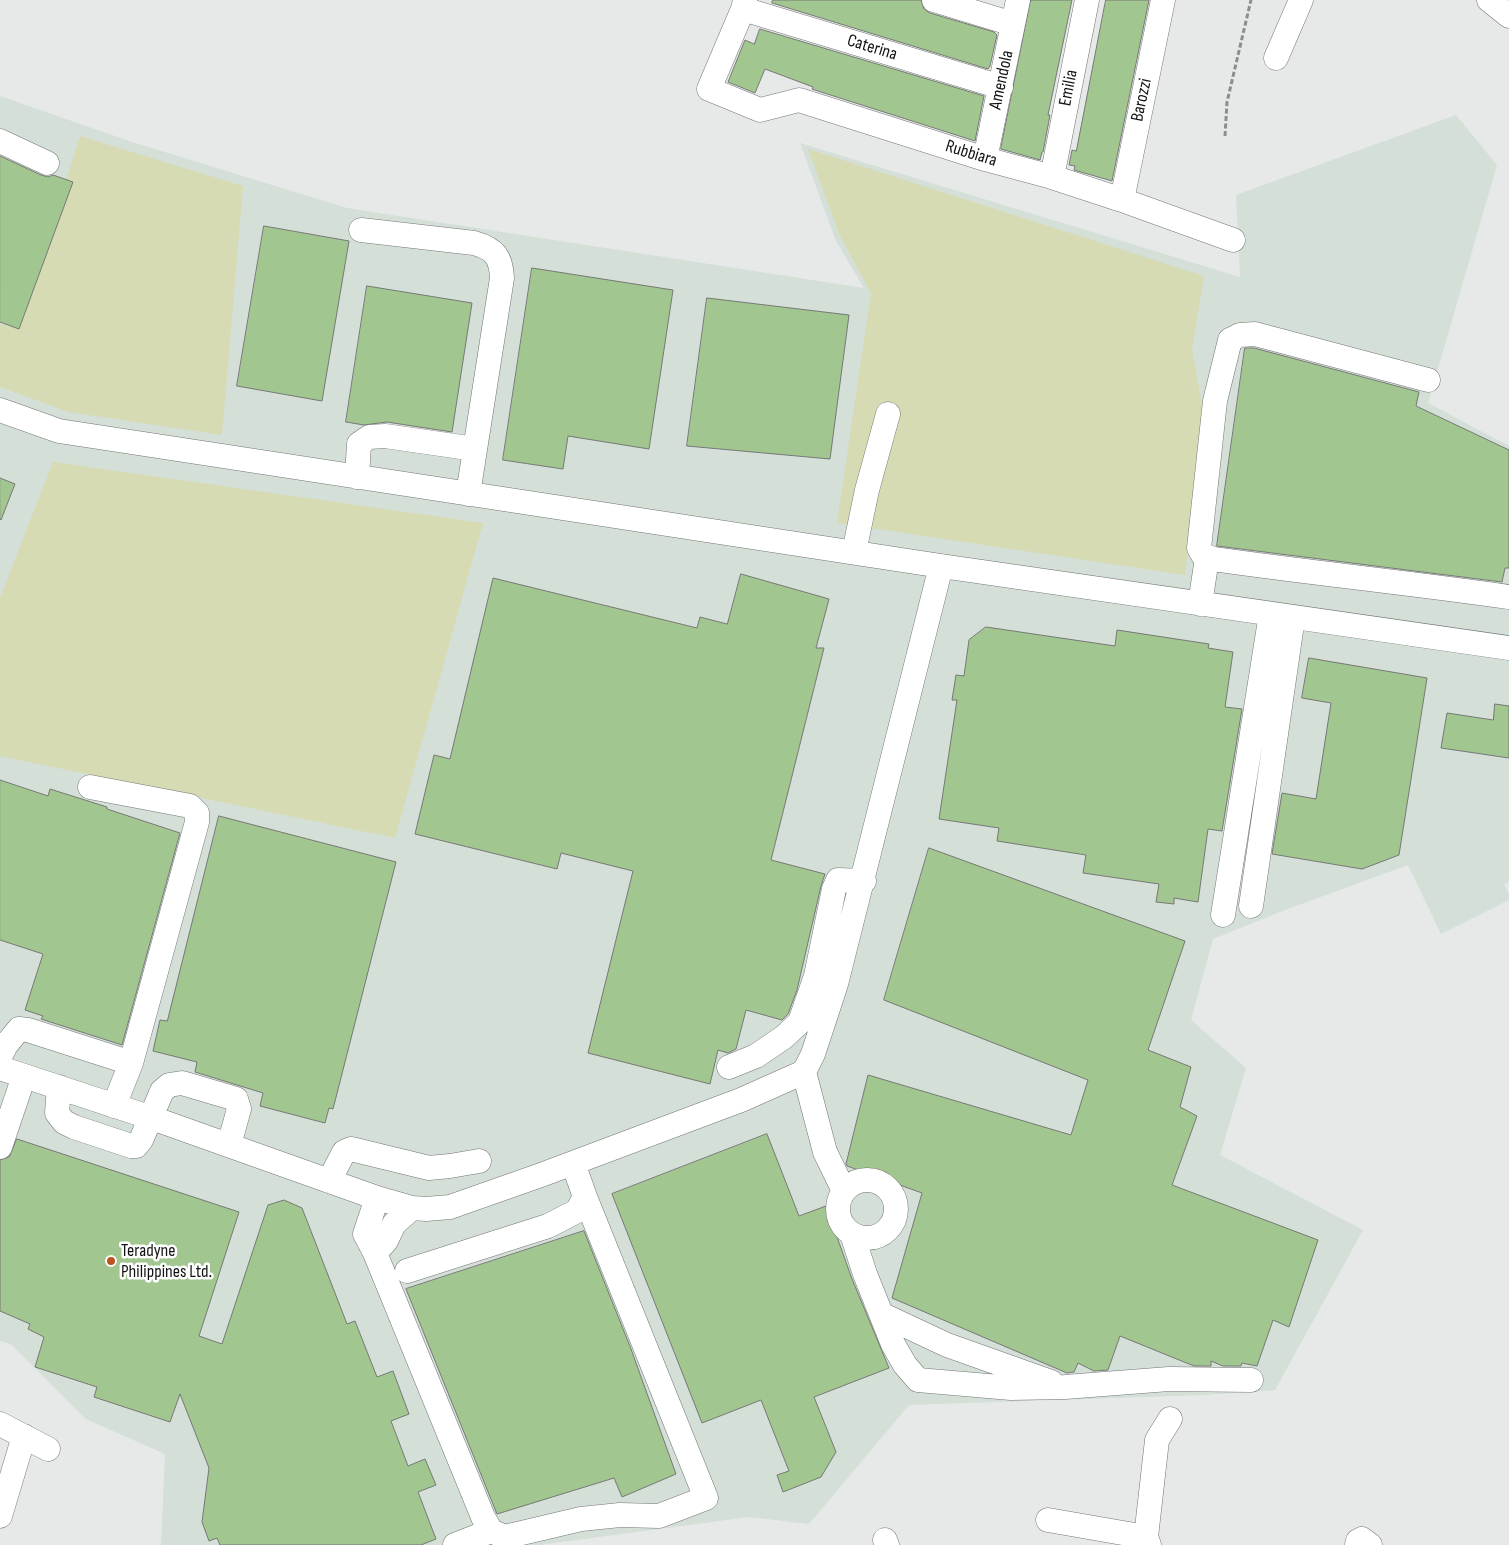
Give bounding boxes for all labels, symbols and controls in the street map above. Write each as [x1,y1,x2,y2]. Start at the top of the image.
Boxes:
street label: Caterina [844,30,900,66]
street label: Amendola [985,49,1019,111]
street label: Emilia [1055,68,1083,108]
street label: Barozzi [1127,76,1157,124]
street label: Rubbiara [943,136,999,172]
place label: Teradyne Philippines Ltd. [121,1240,212,1282]
marker: Teradyne Philippines Ltd. [105,1255,117,1267]

